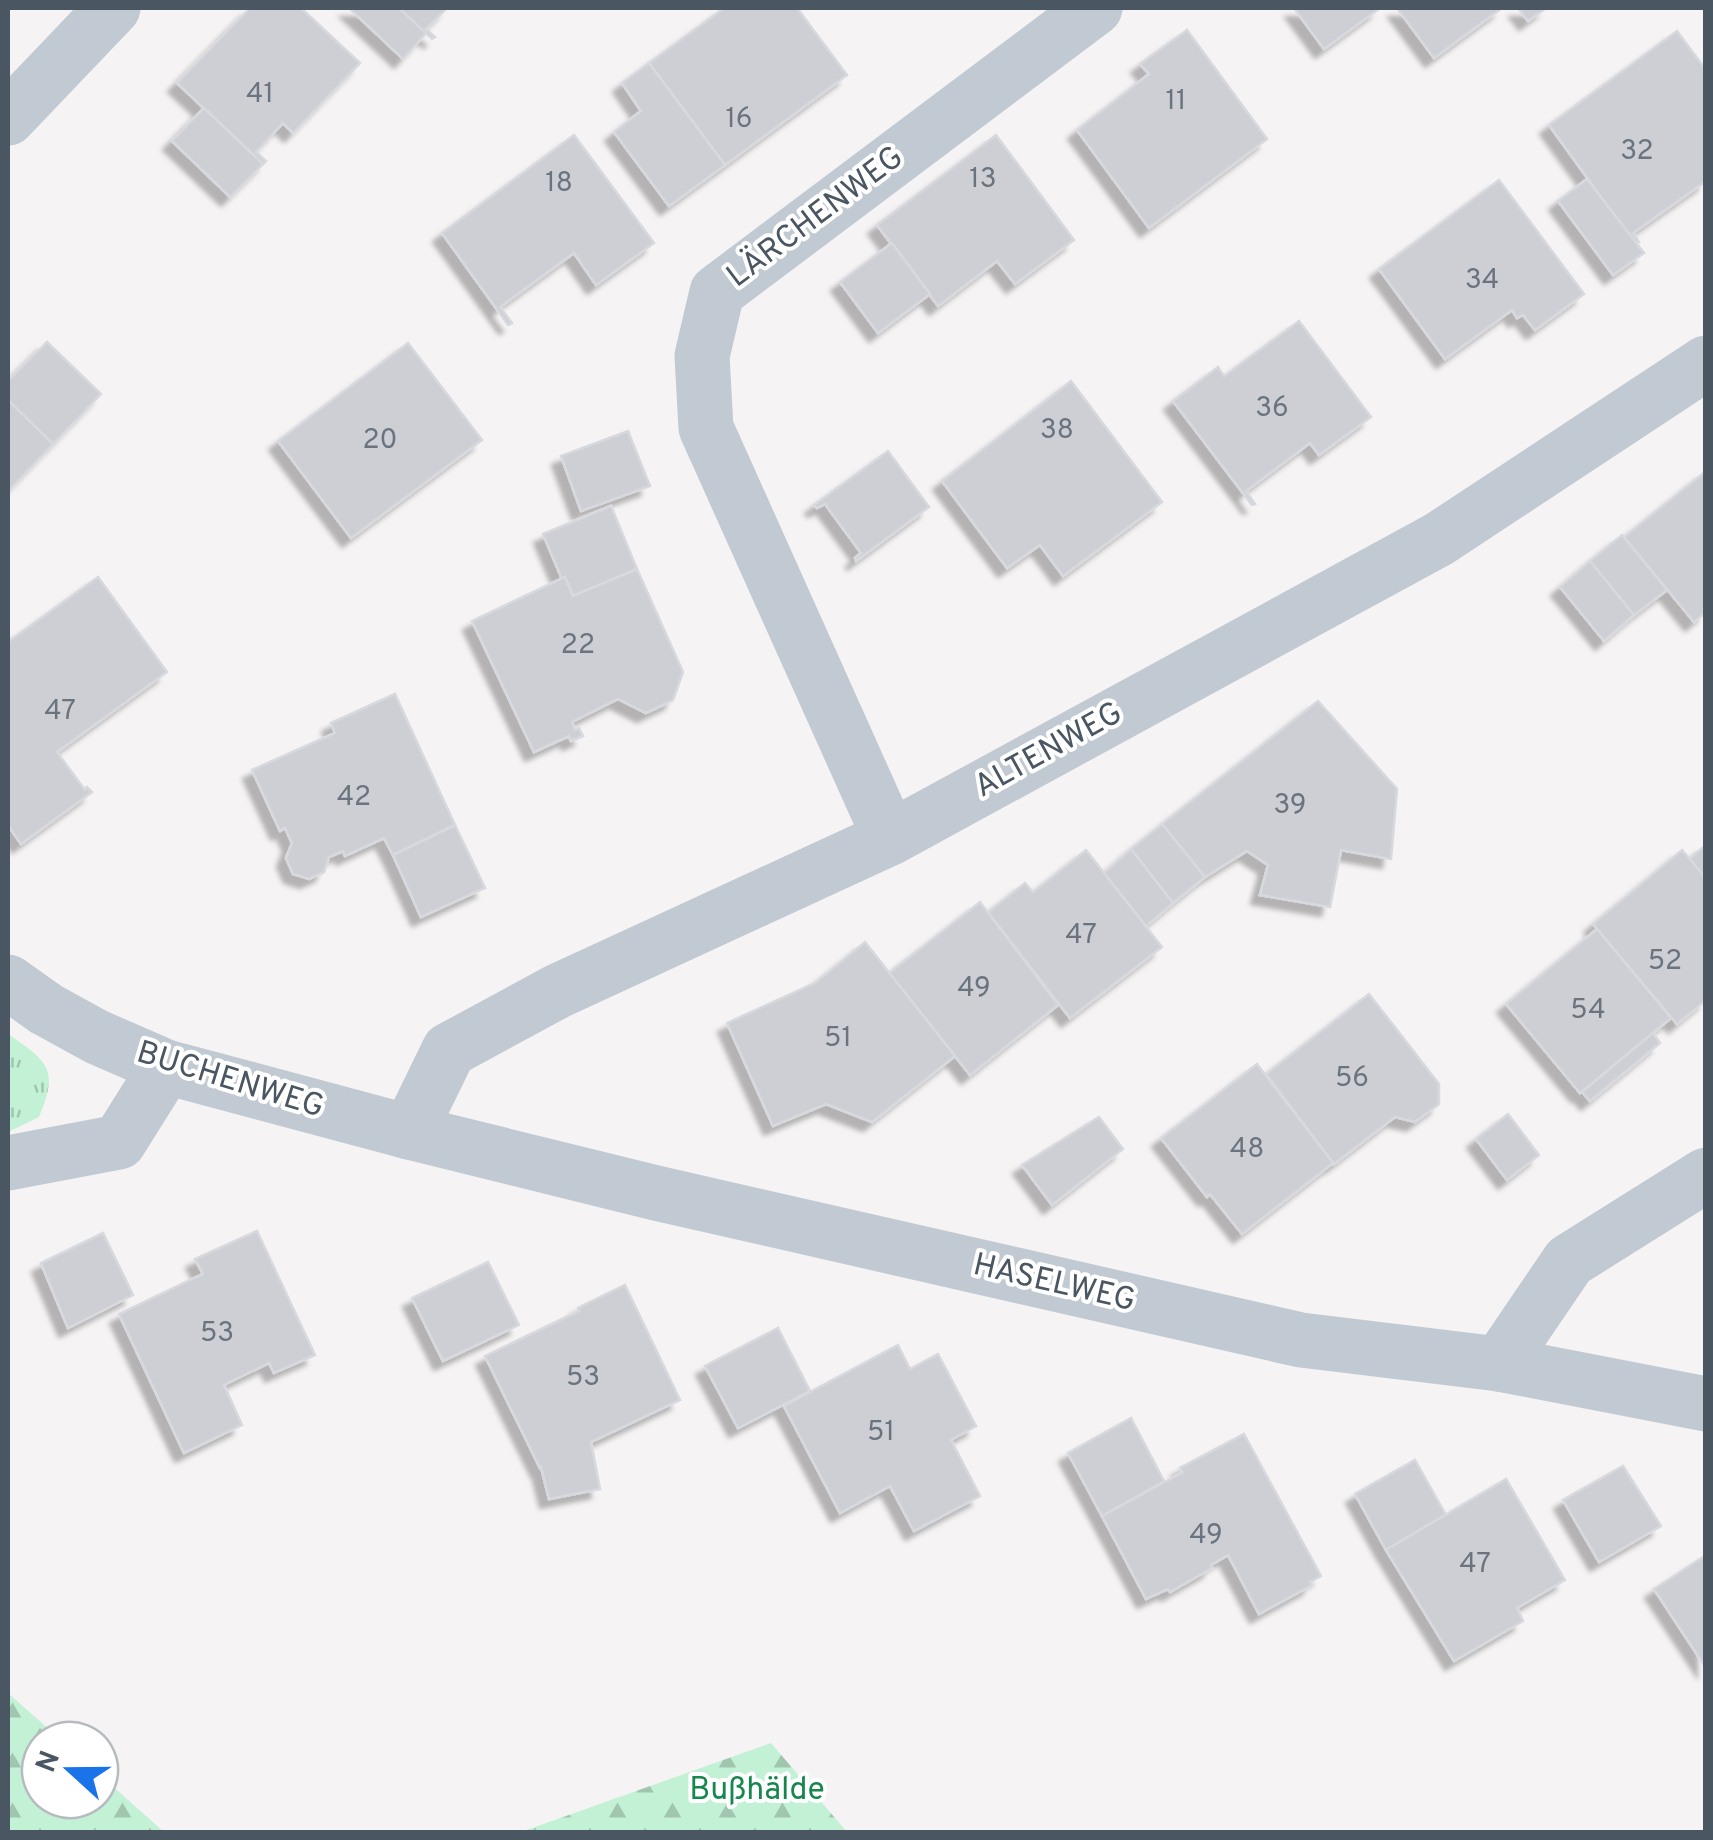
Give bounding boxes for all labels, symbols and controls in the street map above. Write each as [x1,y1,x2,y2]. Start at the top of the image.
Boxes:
house number: 41 [246,77,274,113]
house number: 11 [1166,84,1186,120]
house number: 16 [725,102,753,138]
house number: 32 [1620,134,1654,170]
street label: LÄRCHENWEG [719,138,912,298]
house number: 13 [969,162,997,198]
house number: 18 [545,166,573,202]
house number: 34 [1465,263,1499,299]
house number: 36 [1255,391,1289,427]
house number: 38 [1040,413,1074,449]
house number: 20 [362,423,398,459]
house number: 22 [561,628,595,664]
house number: 47 [44,694,76,730]
street label: ALTENWEG [968,694,1130,808]
house number: 42 [337,780,371,816]
house number: 39 [1273,788,1307,824]
house number: 47 [1065,918,1097,954]
house number: 52 [1648,944,1682,980]
house number: 49 [957,971,991,1007]
house number: 54 [1570,993,1606,1029]
house number: 51 [824,1021,852,1057]
street label: BUCHENWEG [132,1034,328,1128]
house number: 56 [1335,1061,1369,1097]
house number: 48 [1230,1132,1264,1168]
street label: HASELWEG [969,1246,1139,1322]
house number: 53 [200,1316,234,1352]
house number: 53 [566,1360,600,1396]
house number: 51 [867,1415,895,1451]
house number: 49 [1189,1518,1223,1554]
house number: 47 [1459,1547,1491,1583]
north arrow [20,1720,120,1820]
text: N [29,1746,70,1778]
park label: Bußhälde [689,1771,825,1811]

